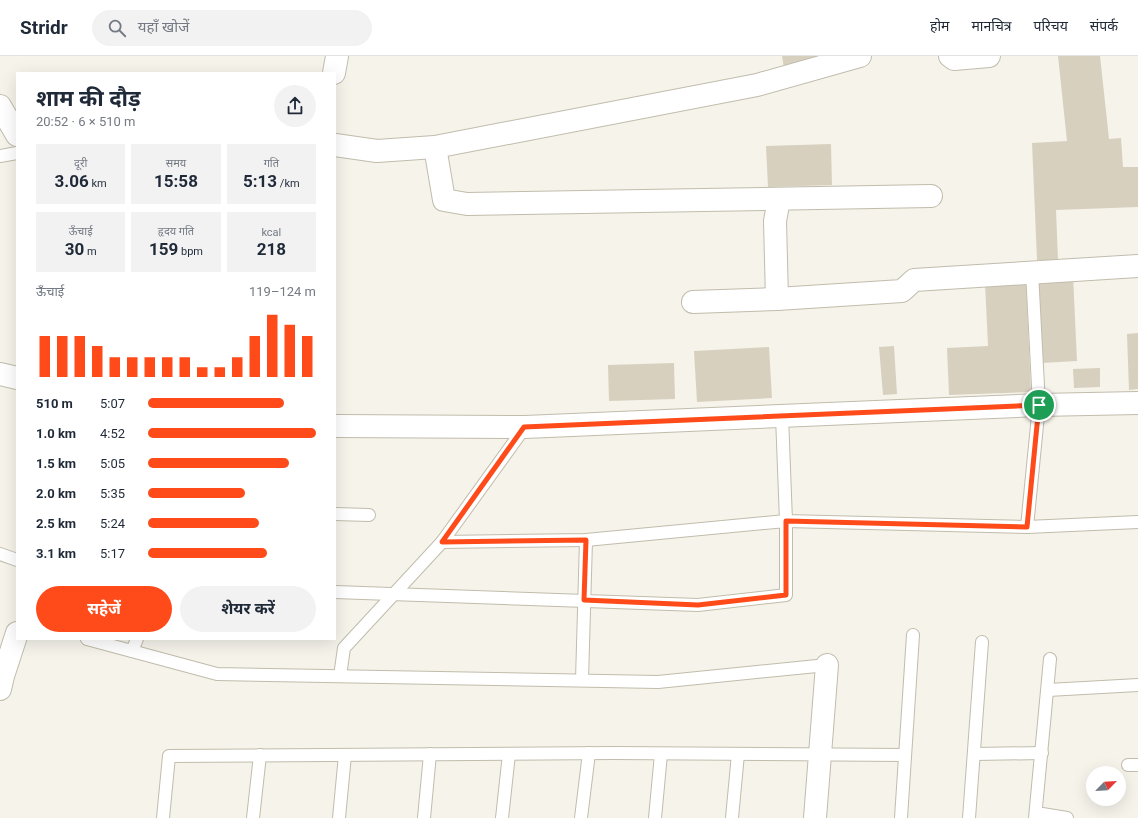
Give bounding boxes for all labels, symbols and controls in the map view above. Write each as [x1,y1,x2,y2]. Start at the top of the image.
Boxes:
search box [92,10,372,46]
text: Stridr [20,16,68,39]
icon: search [106,17,128,39]
text: यहाँ खोजें [138,18,189,36]
text: होम [930,18,949,34]
text: मानचित्र [971,18,1012,34]
text: परिचय [1034,18,1068,34]
text: संपर्क [1090,18,1118,34]
button: share [274,85,316,127]
text: शाम की दौड़ [36,86,141,111]
text: 20:52 · 6 × 510 m [36,114,135,129]
text: दूरी [74,157,87,170]
text: समय [166,157,186,170]
text: गति [264,157,279,170]
text: 3.06 [55,171,89,191]
text: 15:58 [154,171,198,191]
text: 5:13 [243,171,277,191]
text: km [89,177,107,190]
text: /km [277,177,300,190]
text: ऊँचाई [69,225,93,238]
text: हृदय गति [158,225,194,238]
text: kcal [261,226,281,239]
text: 30 [65,239,84,259]
text: 159 [149,239,178,259]
text: 218 [257,239,286,259]
text: m [84,245,97,258]
text: bpm [178,245,203,258]
text: ऊँचाई [36,284,64,299]
text: 119–124 m [249,284,316,299]
pin [1022,388,1056,422]
icon: arrive [1028,394,1050,416]
text: 510 m [36,396,73,411]
text: 5:07 [100,396,125,411]
text: 1.0 km [36,426,76,441]
text: 4:52 [100,426,125,441]
text: 1.5 km [36,456,76,471]
text: 5:05 [100,456,125,471]
text: 2.0 km [36,486,76,501]
text: 5:35 [100,486,125,501]
text: 2.5 km [36,516,76,531]
text: 5:24 [100,516,125,531]
text: 3.1 km [36,546,76,561]
text: 5:17 [100,546,125,561]
button: सहेजें [36,586,172,632]
button: शेयर करें [180,586,316,632]
north arrow [1086,766,1126,806]
map controls [1086,766,1126,806]

